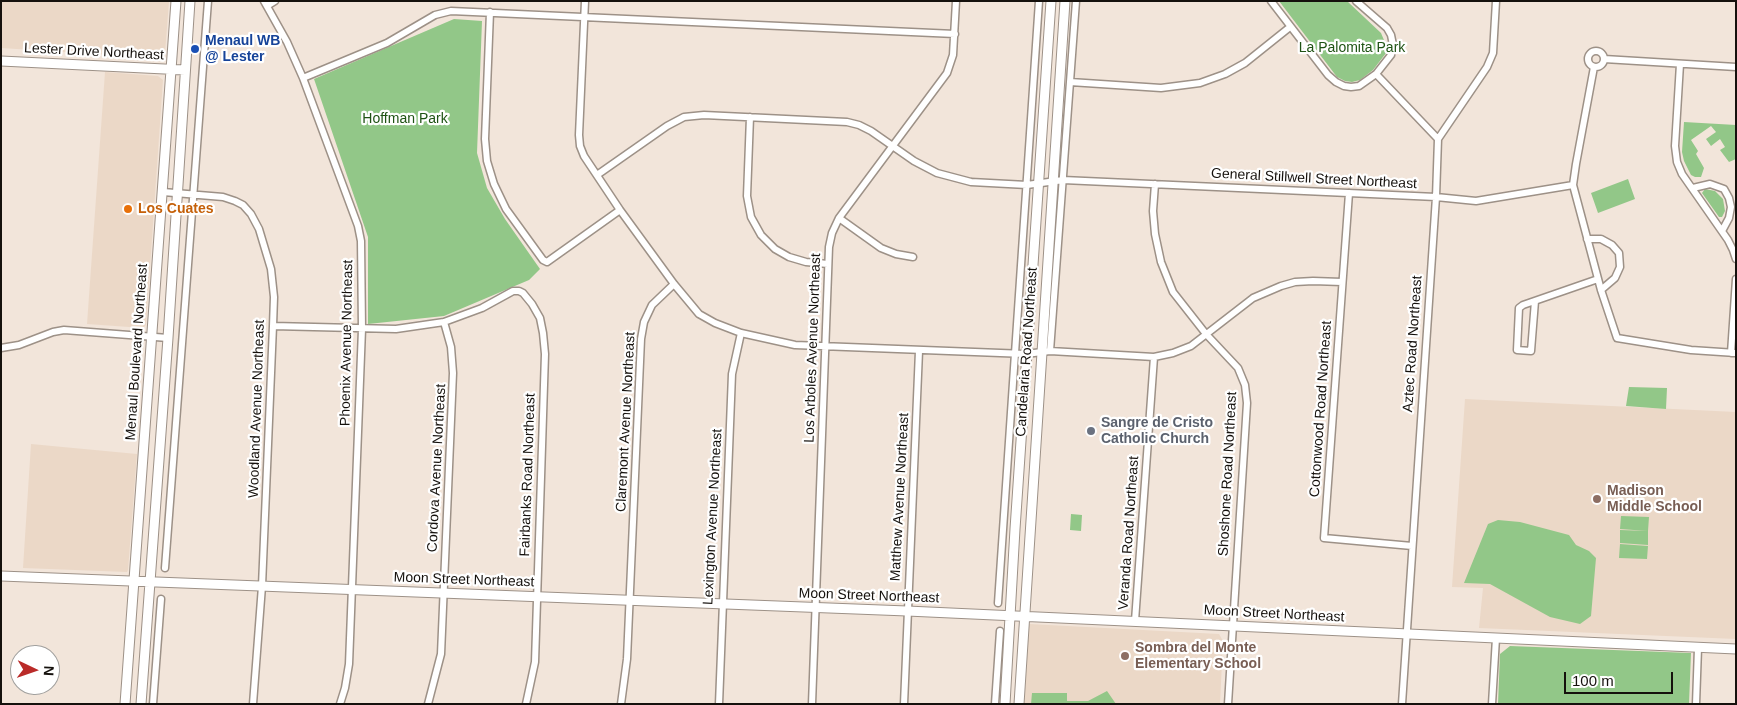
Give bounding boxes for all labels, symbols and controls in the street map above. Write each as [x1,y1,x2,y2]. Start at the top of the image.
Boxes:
place label: Menaul WB @ Lester [205,33,280,65]
street label: Lester Drive Northeast [24,40,164,64]
park label: La Palomita Park [1299,40,1405,56]
marker: Menaul WB @ Lester [189,43,201,55]
park label: Hoffman Park [362,111,448,127]
street label: General Stillwell Street Northeast [1211,165,1417,193]
place label: Los Cuates [138,201,213,217]
marker: Los Cuates [122,203,134,215]
street label: Los Arboles Avenue Northeast [801,253,825,443]
street label: Phoenix Avenue Northeast [337,260,357,426]
street label: Menaul Boulevard Northeast [122,263,152,441]
street label: Candelaria Road Northeast [1013,267,1041,437]
street label: Aztec Road Northeast [1400,275,1426,413]
street label: Woodland Avenue Northeast [245,320,269,498]
street label: Cottonwood Road Northeast [1306,320,1336,498]
street label: Claremont Avenue Northeast [613,332,639,512]
street label: Cordova Avenue Northeast [424,383,450,553]
street label: Shoshone Road Northeast [1215,391,1241,557]
street label: Fairbanks Road Northeast [517,393,539,557]
street label: Matthew Avenue Northeast [887,412,913,582]
place label: Sangre de Cristo Catholic Church [1101,415,1213,448]
marker: Sangre de Cristo Catholic Church [1085,425,1097,437]
street label: Lexington Avenue Northeast [700,428,726,606]
street label: Veranda Road Northeast [1115,456,1143,610]
place label: Madison Middle School [1607,483,1702,516]
marker: Madison Middle School [1591,493,1603,505]
street label: Moon Street Northeast [393,569,535,591]
street label: Moon Street Northeast [798,585,940,607]
street label: Moon Street Northeast [1203,602,1345,626]
place label: Sombra del Monte Elementary School [1135,640,1261,672]
north arrow [10,645,60,695]
marker: Sombra del Monte Elementary School [1119,650,1131,662]
scale bar [1567,662,1676,694]
text: N [41,665,57,676]
text: 100 m [1572,672,1614,689]

